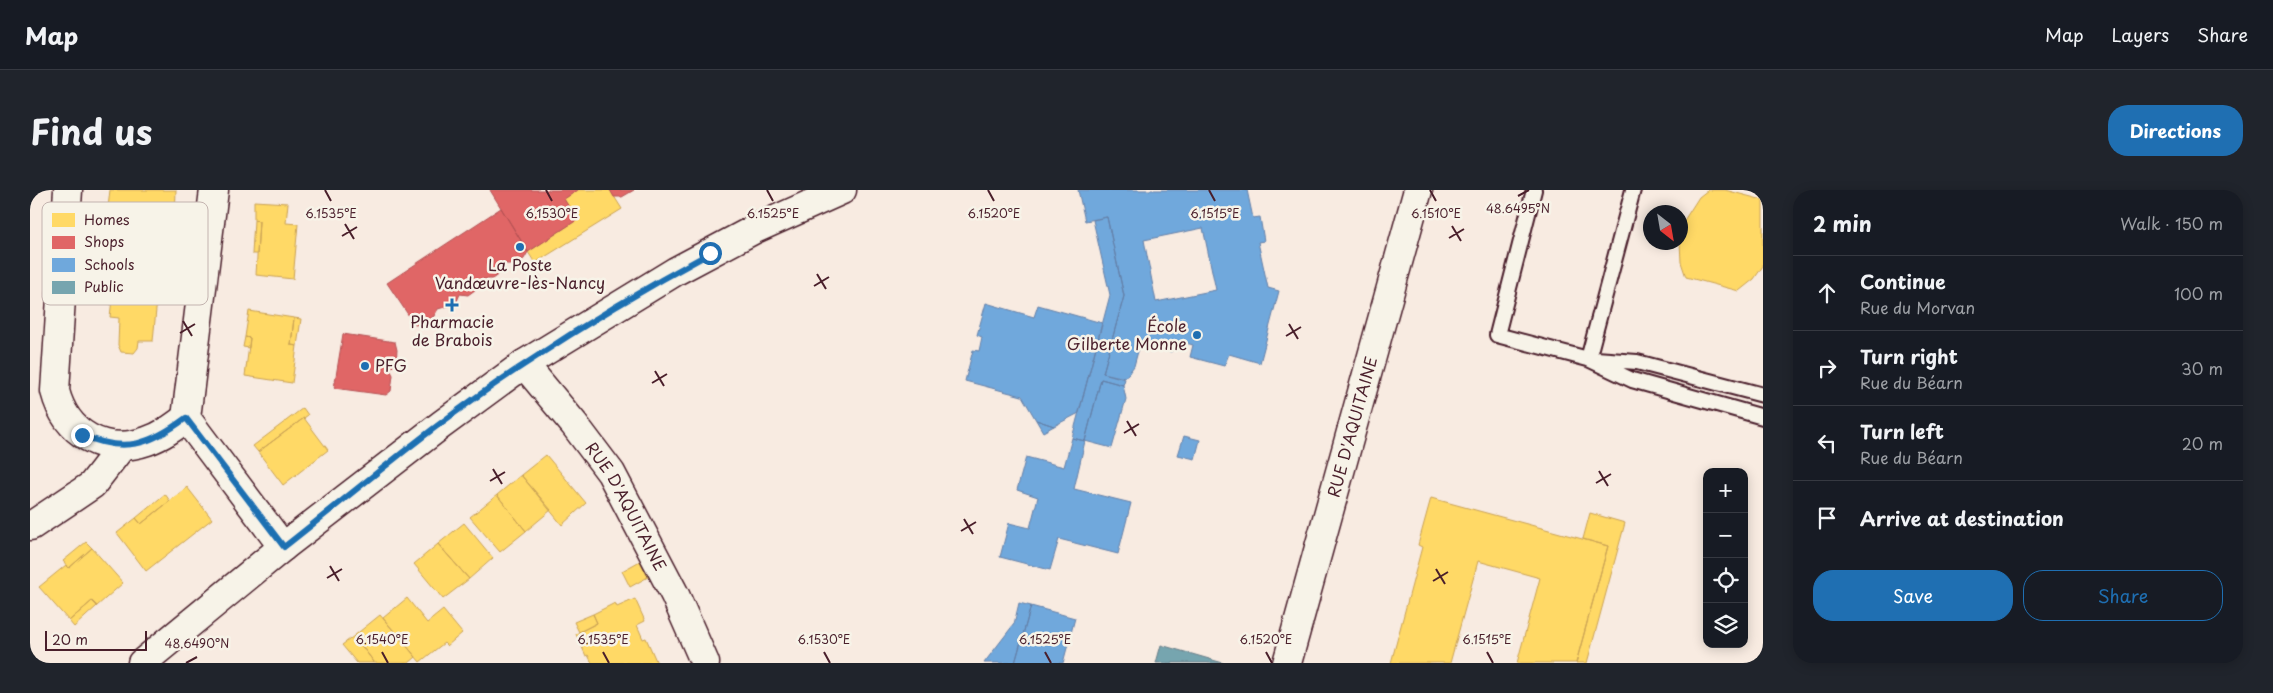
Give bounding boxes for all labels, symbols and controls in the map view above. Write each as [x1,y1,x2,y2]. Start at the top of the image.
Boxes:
text: Map [25,17,78,53]
text: Map [2045,21,2084,48]
text: Layers [2112,21,2169,48]
text: Share [2197,21,2248,48]
text: Find us [30,104,152,157]
button: Directions [2108,105,2243,156]
text: 48.6495°N [1486,199,1550,217]
legend [42,202,208,305]
text: 6.1535°E [305,204,357,222]
text: 6.1530°E [526,204,578,222]
text: 6.1525°E [747,204,799,222]
text: 6.1520°E [968,204,1020,222]
text: 6.1515°E [1190,204,1240,222]
text: 6.1510°E [1411,204,1461,222]
north arrow [1643,205,1688,250]
text: 2 min [1813,207,1872,239]
text: Homes [84,209,130,230]
text: Walk · 150 m [2120,211,2223,235]
text: Shops [84,231,124,252]
marker: La Poste Vandœuvre-lès-Nancy [514,241,526,253]
route start [699,242,722,265]
place label: La Poste Vandœuvre-lès-Nancy [435,252,605,294]
text: Schools [84,254,134,275]
text: Continue [1860,267,1946,295]
text: Public [84,276,124,297]
icon: ahead [1813,279,1841,307]
text: 100 m [2174,281,2223,305]
text: Rue du Morvan [1860,295,1975,319]
marker: Pharmacie de Brabois [446,299,458,311]
place label: Pharmacie de Brabois [410,309,494,351]
place label: École Gilberte Monne [1067,313,1187,355]
marker: École Gilberte Monne [1191,329,1203,341]
text: Turn right [1860,342,1958,370]
place label: PFG [375,353,407,377]
street label: RUE D'AQUITAINE [1321,354,1382,500]
icon: right [1813,354,1841,382]
text: 30 m [2181,356,2223,380]
marker: PFG [359,360,371,372]
text: Rue du Béarn [1860,370,1963,394]
text: Turn left [1860,417,1944,445]
route end [71,424,94,447]
icon: left [1813,429,1841,457]
text: 20 m [2182,431,2223,455]
street label: RUE D'AQUITAINE [581,436,673,575]
text: Rue du Béarn [1860,445,1963,469]
map controls [1703,468,1748,648]
button: + [1703,468,1748,513]
icon: arrive [1813,504,1841,532]
text: Arrive at destination [1860,504,2064,532]
button: − [1703,513,1748,558]
button: locate [1703,558,1748,603]
button: Save [1813,570,2013,621]
button: Share [2023,570,2223,621]
button: layers [1703,603,1748,648]
scale bar [45,628,148,651]
text: 20 m [52,629,88,650]
text: 6.1540°E [355,630,409,648]
text: 6.1535°E [577,630,629,648]
text: 6.1530°E [798,630,850,648]
text: 6.1525°E [1019,630,1071,648]
text: 6.1520°E [1240,630,1292,648]
text: 6.1515°E [1462,630,1512,648]
text: 48.6490°N [165,634,229,652]

